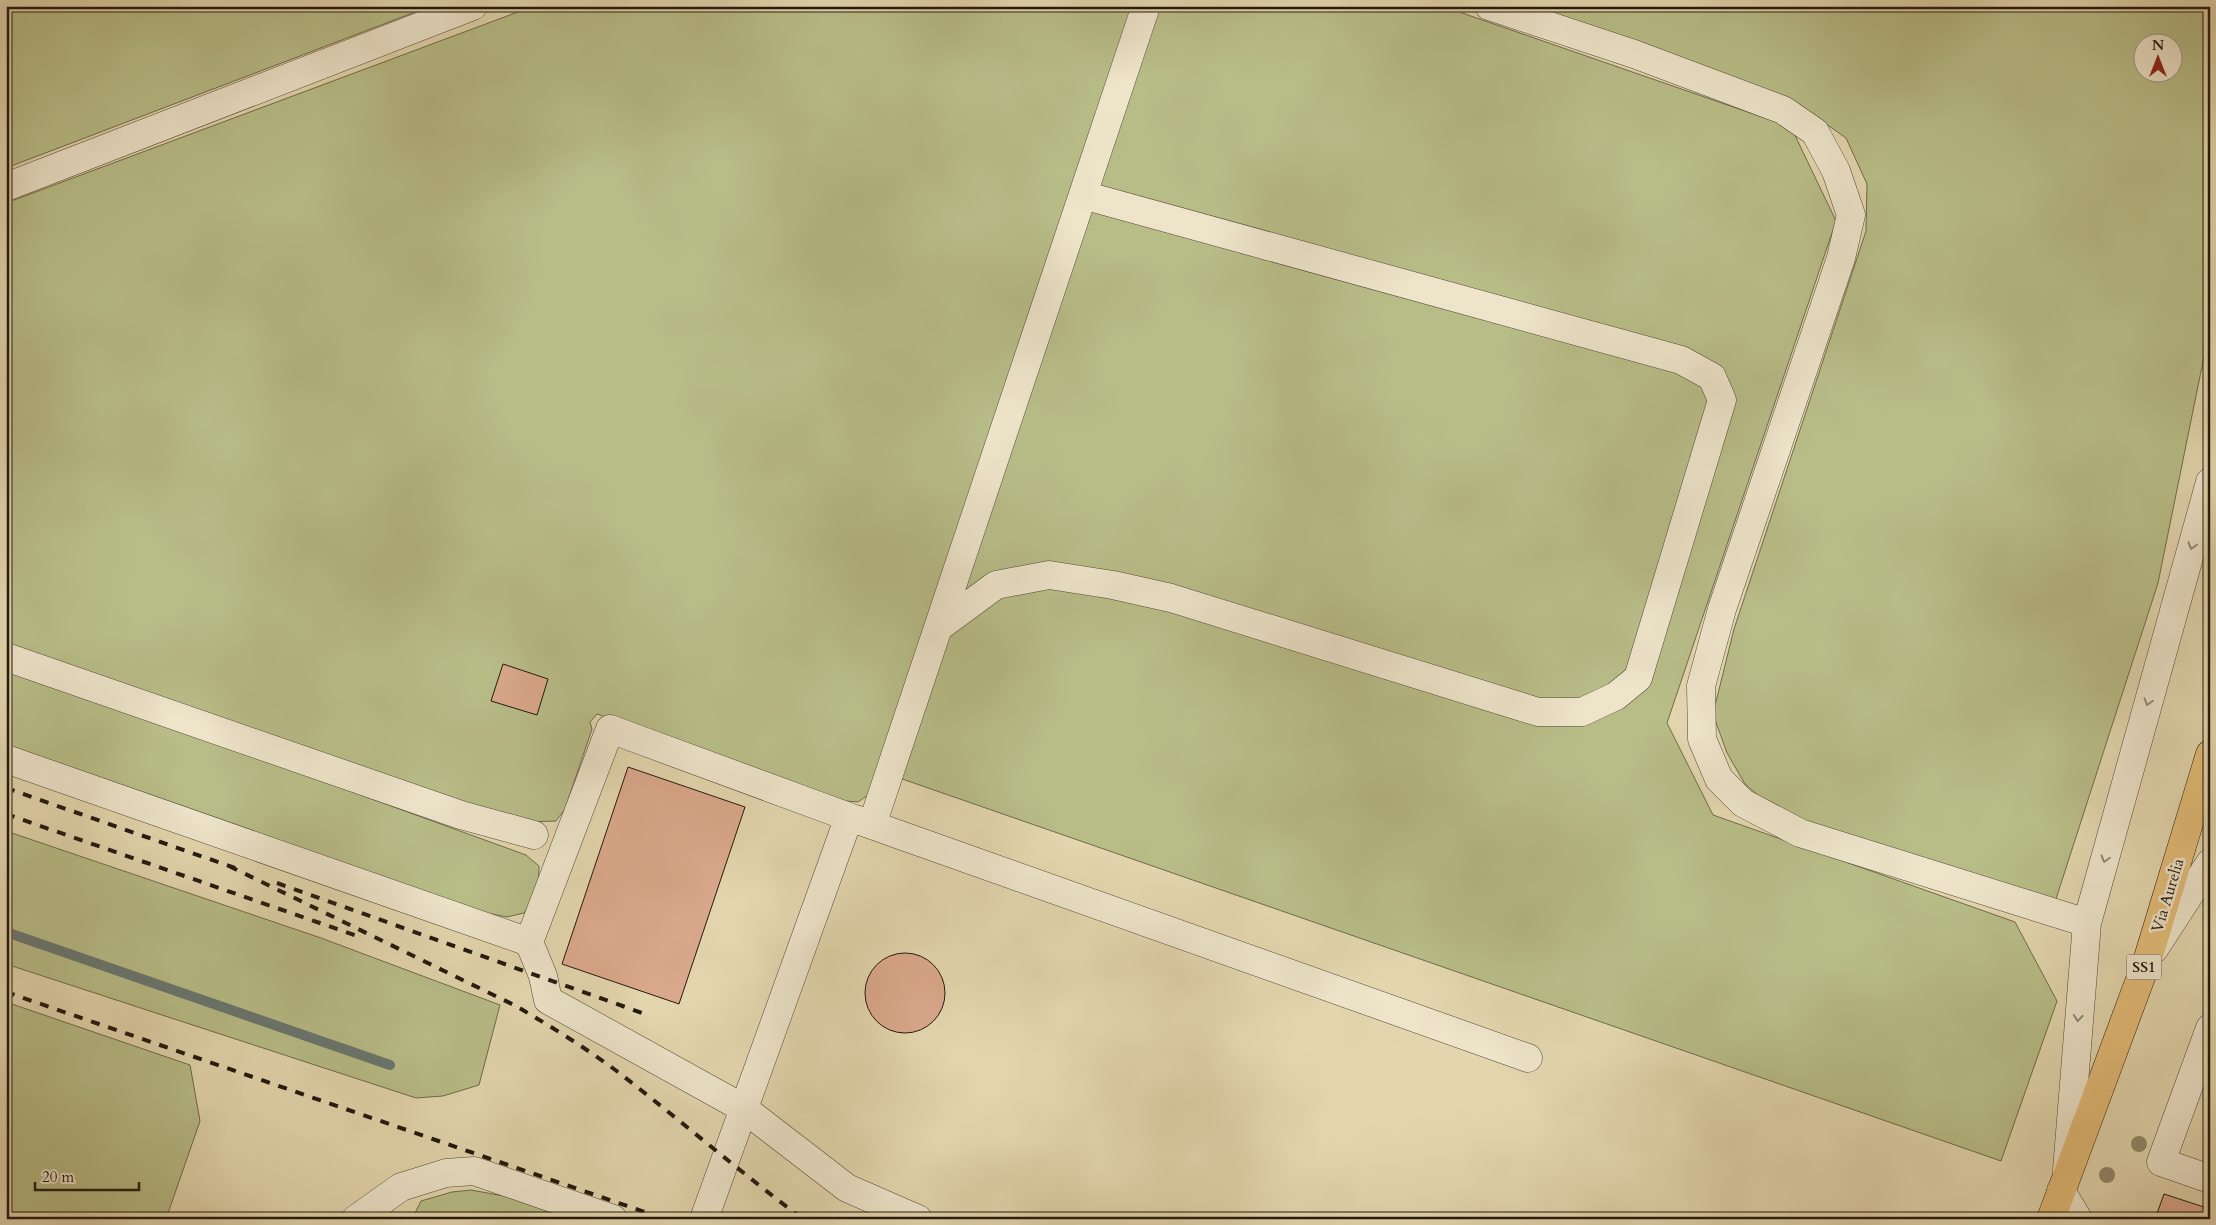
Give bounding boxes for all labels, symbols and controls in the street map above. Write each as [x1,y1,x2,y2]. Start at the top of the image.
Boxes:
north arrow [2134,32,2184,82]
text: N [2152,36,2164,55]
one-way arrow [2187,541,2198,550]
one-way arrow [2144,698,2154,706]
one-way arrow [2100,854,2110,862]
street label: Via Aurelia [2146,856,2190,935]
road number: SS1 [2126,954,2162,980]
one-way arrow [2073,1015,2084,1023]
scale bar [35,1160,139,1192]
text: 20 m [42,1167,74,1187]

